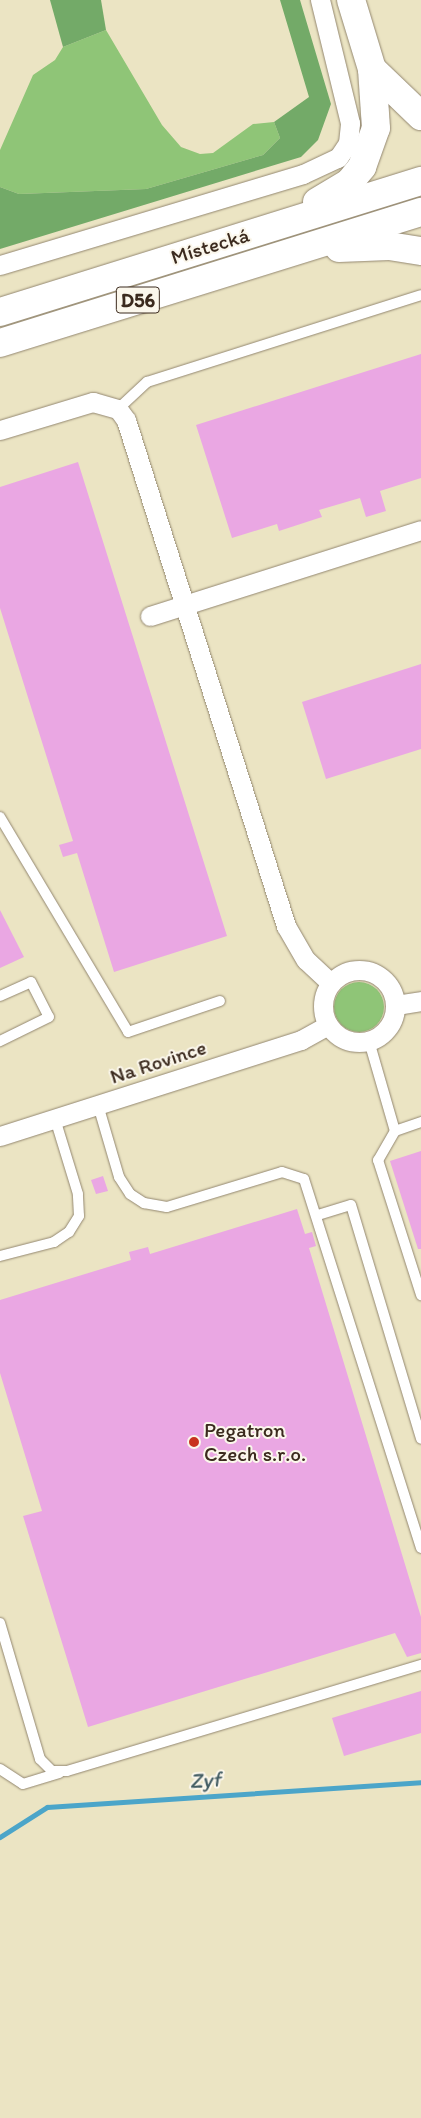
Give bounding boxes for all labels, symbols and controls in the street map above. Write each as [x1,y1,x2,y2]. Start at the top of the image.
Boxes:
street label: Místecká [168,222,252,270]
road number: D56 [116,282,160,318]
street label: Na Rovince [107,1035,209,1089]
place label: Pegatron Czech s.r.o. [204,1417,306,1467]
marker: Pegatron Czech s.r.o. [188,1436,200,1448]
water label: Zyf [189,1766,221,1794]

